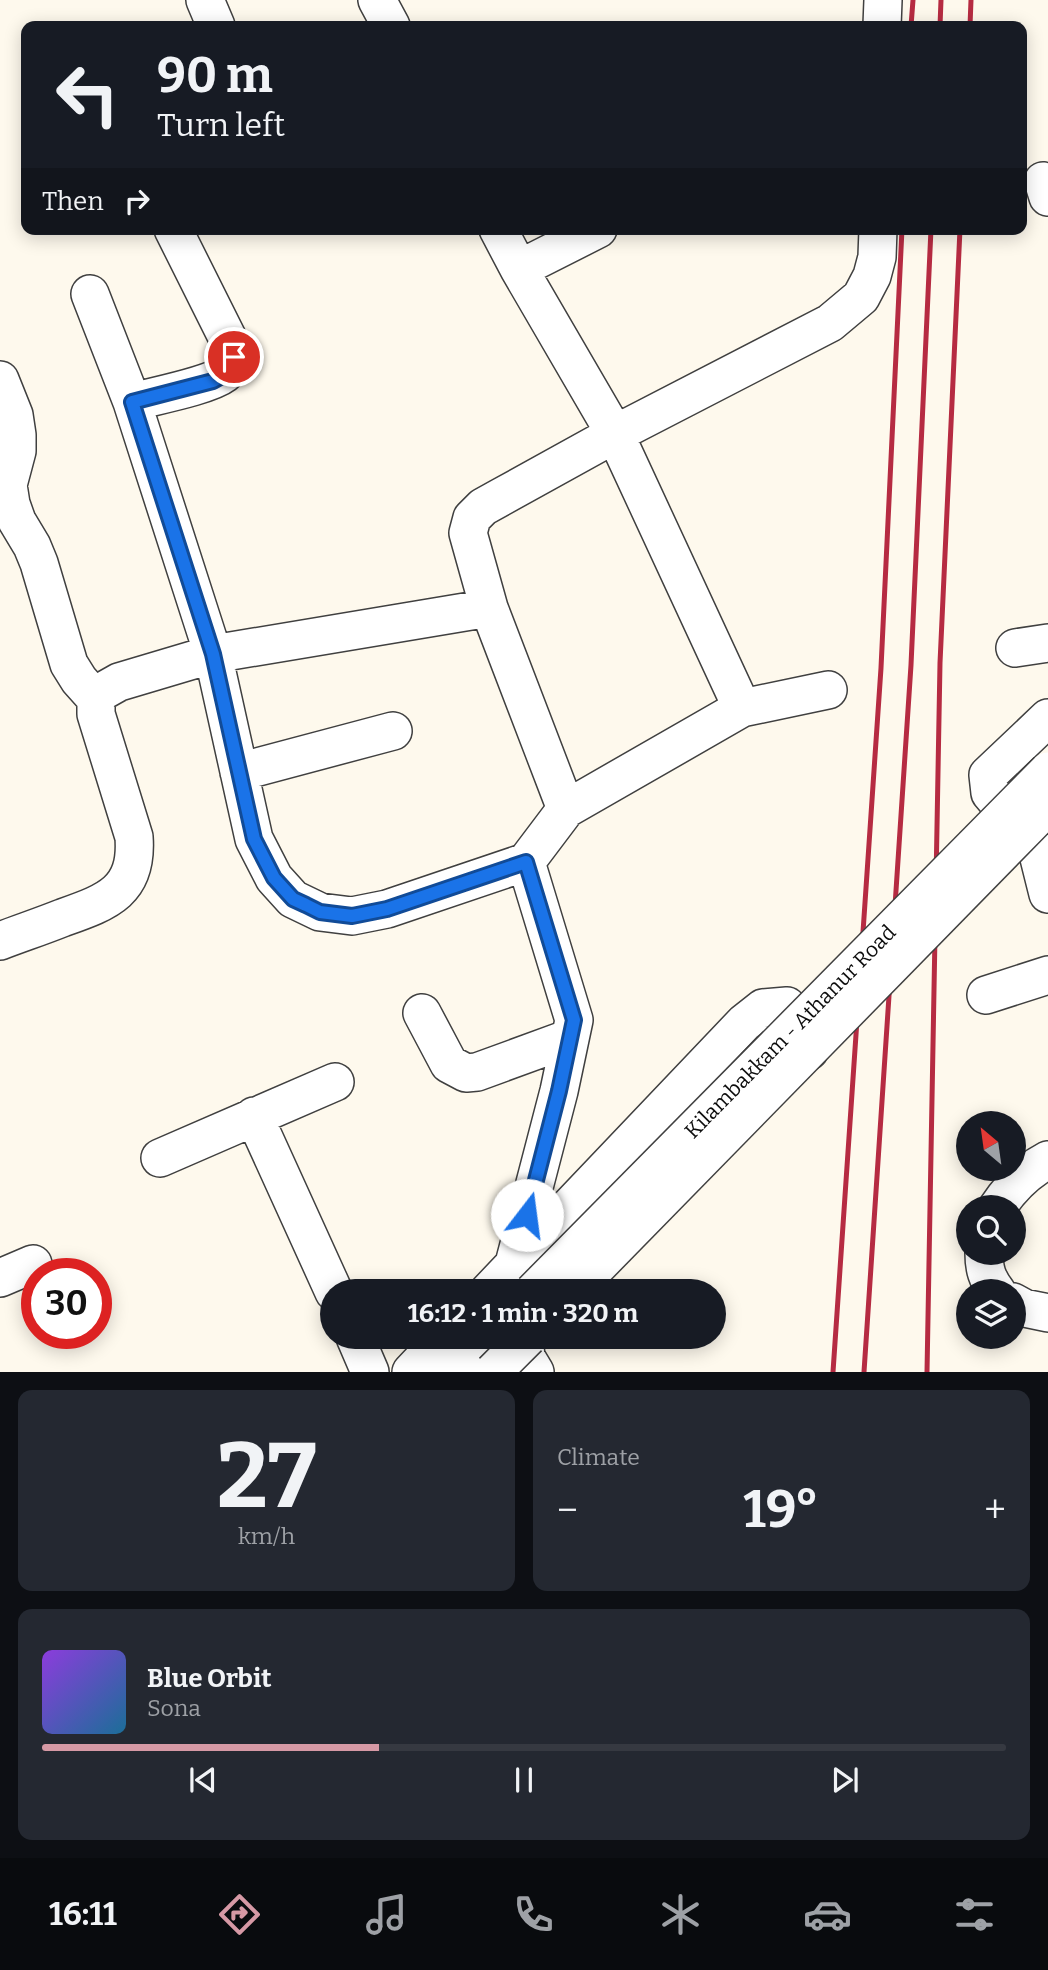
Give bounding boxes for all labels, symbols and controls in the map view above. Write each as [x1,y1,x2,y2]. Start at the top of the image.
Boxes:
text: 90 m [157,46,273,105]
icon: left [42,49,133,140]
text: Turn left [157,106,285,144]
icon: right [118,182,156,220]
text: Then [42,186,104,217]
pin [204,327,264,387]
icon: arrive [215,338,253,376]
street label: Kilambakkam - Athanur Road [679,920,901,1144]
north arrow [956,1111,1026,1181]
map controls [956,1111,1026,1349]
position arrow [490,1178,564,1252]
button: search [956,1195,1026,1265]
speed limit sign: 30 [21,1258,112,1349]
button: layers [956,1279,1026,1349]
text: 16:12 · 1 min · 320 m [408,1298,638,1329]
text: 27 [217,1422,316,1531]
text: Climate [557,1443,640,1471]
text: 19° [743,1478,819,1541]
text: − [557,1487,578,1533]
text: + [984,1487,1006,1533]
text: km/h [238,1522,295,1550]
text: Blue Orbit [147,1663,271,1694]
text: Sona [147,1694,201,1722]
icon: previous [184,1761,222,1799]
icon: pause [505,1761,543,1799]
icon: next [826,1761,864,1799]
icon: directions [215,1890,264,1939]
icon: music [362,1890,411,1939]
icon: phone [509,1890,558,1939]
icon: climate [656,1890,705,1939]
icon: car [803,1890,852,1939]
icon: filters [950,1890,999,1939]
text: 16:11 [49,1895,117,1933]

